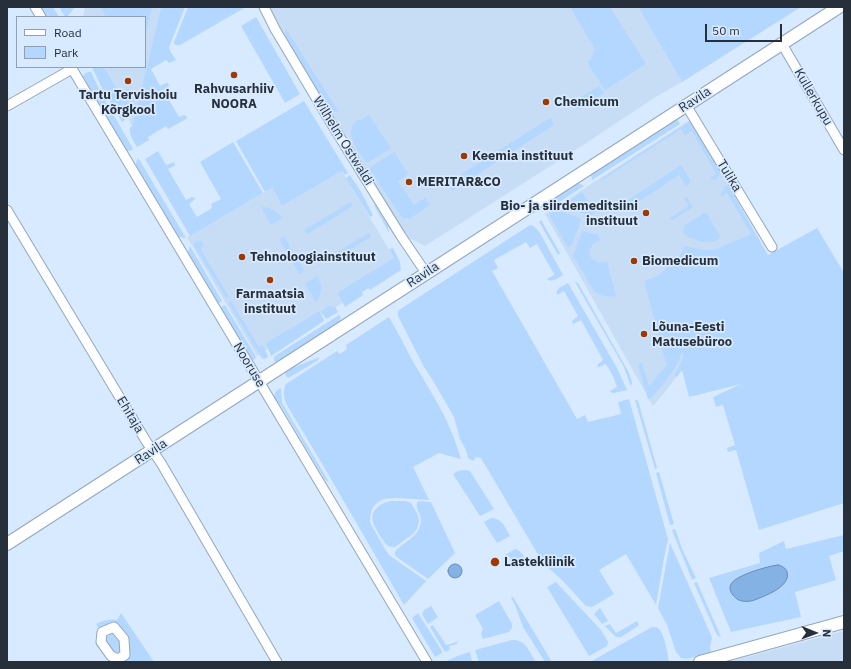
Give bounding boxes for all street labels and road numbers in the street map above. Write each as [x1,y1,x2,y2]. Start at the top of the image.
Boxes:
street label: Kullerkupu [790,66,836,128]
street label: Ravila [676,84,714,116]
street label: Wilhelm Ostwaldi [309,94,377,188]
street label: Tulika [713,157,745,195]
street label: Ravila [404,259,442,291]
street label: Nooruse [230,340,268,390]
street label: Ehitaja [113,394,147,436]
street label: Ravila [132,436,170,468]

